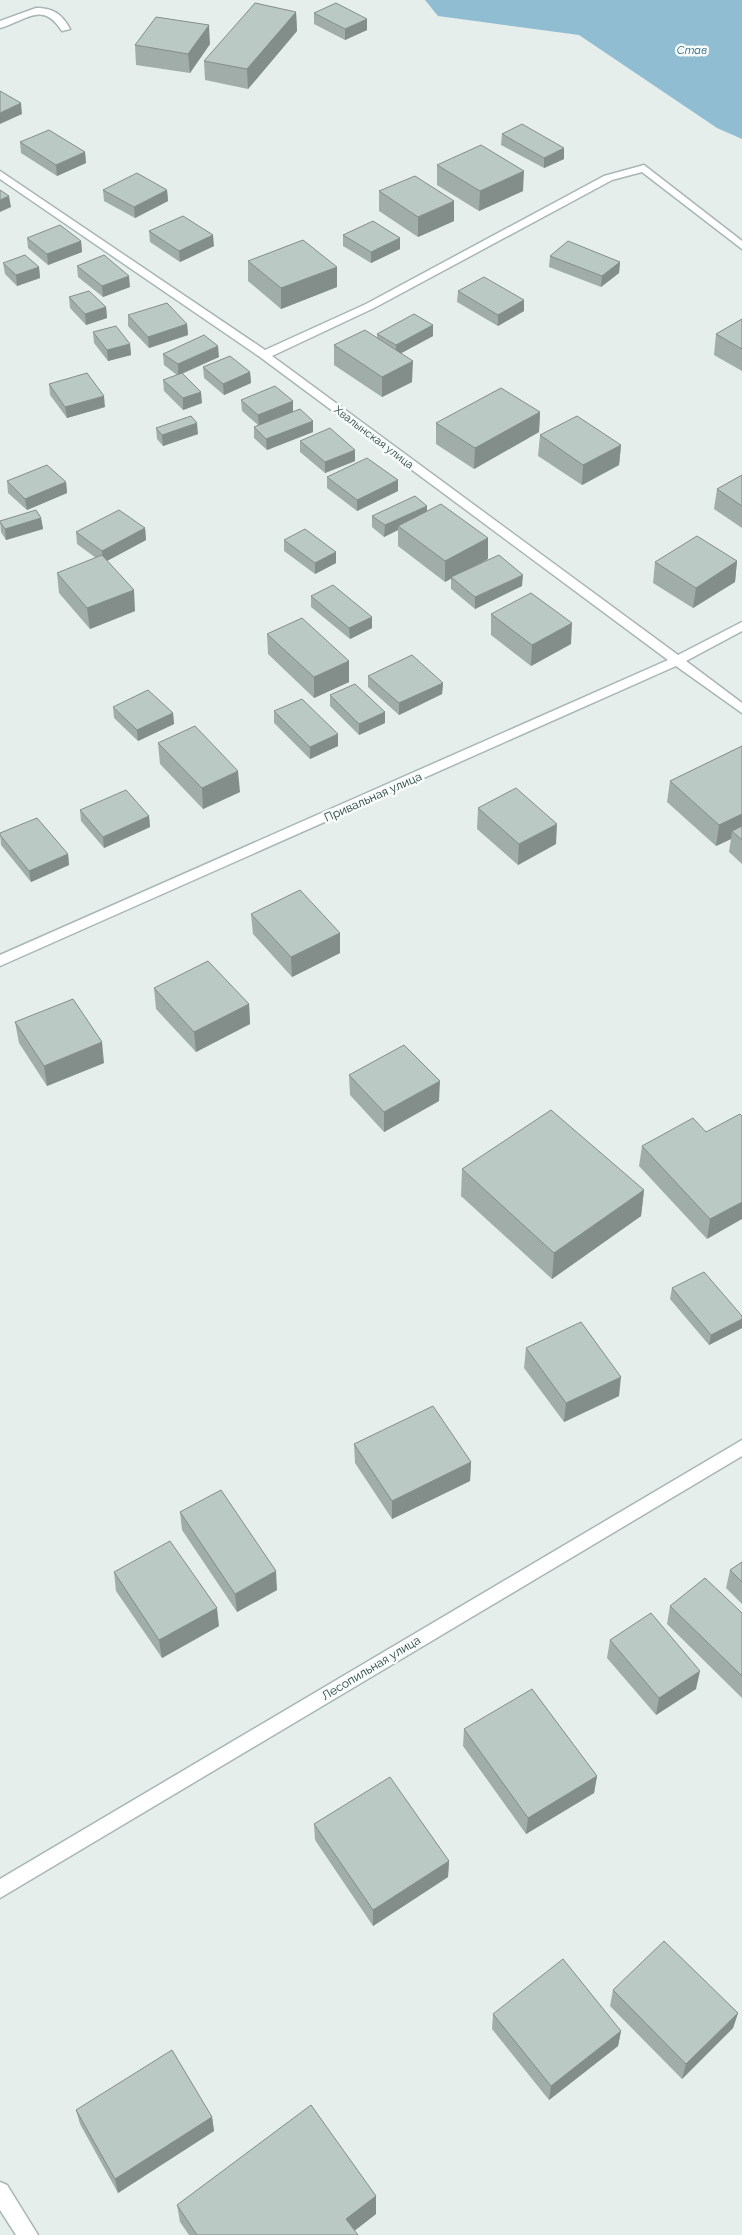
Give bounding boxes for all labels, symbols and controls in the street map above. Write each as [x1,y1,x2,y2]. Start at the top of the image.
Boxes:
water label: Став [677,44,707,57]
street label: Хвалынская улица [331,403,416,471]
street label: Привальная улица [322,769,424,825]
street label: Лесопильная улица [319,1633,423,1703]

